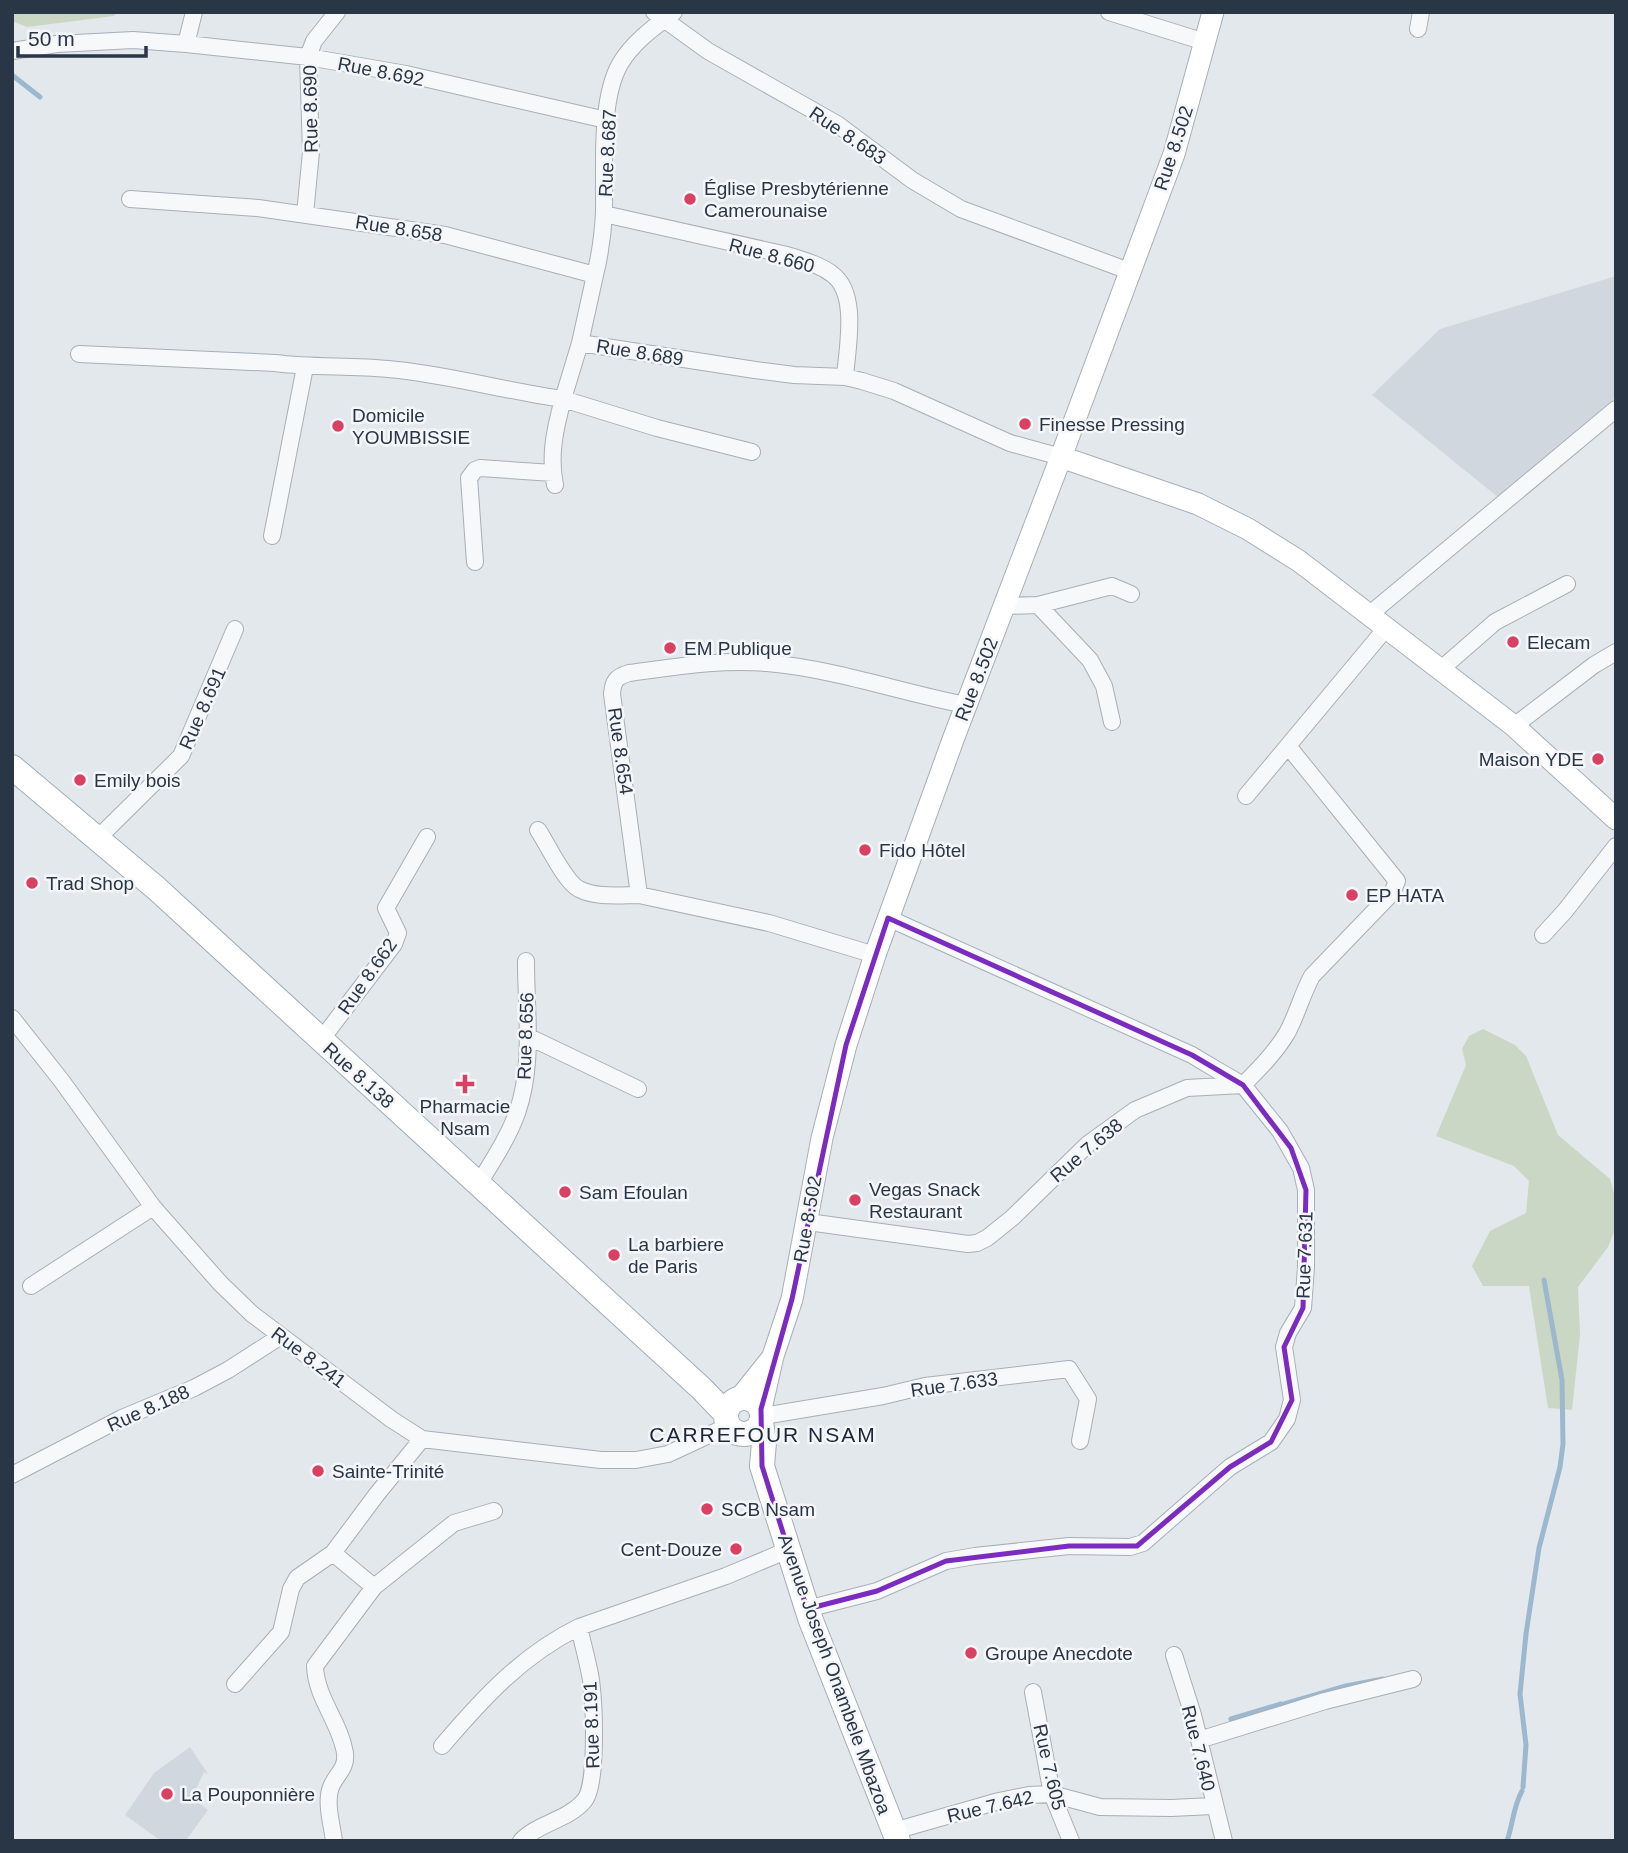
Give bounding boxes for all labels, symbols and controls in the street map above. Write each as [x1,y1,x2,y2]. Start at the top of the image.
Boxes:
scale bar [18,14,145,58]
text: 50 m [28,27,75,50]
street label: Rue 8.692 [336,53,426,90]
street label: Rue 8.690 [299,65,322,153]
street label: Rue 8.683 [806,102,890,169]
street label: Rue 8.502 [1150,103,1197,193]
street label: Rue 8.687 [595,109,620,197]
place label: Église Presbytérienne Camerounaise [704,178,889,221]
marker: Église Presbytérienne Camerounaise [682,191,698,207]
street label: Rue 8.658 [354,211,444,246]
street label: Rue 8.660 [727,234,817,277]
street label: Rue 8.689 [595,335,685,370]
place label: Domicile YOUMBISSIE [352,405,470,448]
place label: Finesse Pressing [1039,414,1185,435]
marker: Finesse Pressing [1017,416,1033,432]
marker: Domicile YOUMBISSIE [330,418,346,434]
place label: Elecam [1527,632,1590,653]
street label: Rue 8.502 [951,634,1002,724]
marker: Elecam [1505,634,1521,650]
place label: EM Publique [684,638,792,659]
marker: EM Publique [662,640,678,656]
street label: Rue 8.691 [175,664,230,753]
street label: Rue 8.654 [604,706,637,796]
place label: Maison YDE [1479,749,1584,770]
marker: Maison YDE [1590,751,1606,767]
place label: Emily bois [94,770,181,791]
marker: Emily bois [72,772,88,788]
place label: Fido Hôtel [879,840,966,861]
marker: Fido Hôtel [857,842,873,858]
place label: Trad Shop [46,873,134,894]
marker: Trad Shop [24,875,40,891]
place label: EP HATA [1366,885,1444,906]
marker: EP HATA [1344,887,1360,903]
street label: Rue 8.662 [334,934,401,1018]
street label: Rue 8.656 [513,992,538,1080]
street label: Rue 8.138 [319,1038,398,1113]
marker: Pharmacie Nsam [457,1076,473,1092]
place label: Pharmacie Nsam [420,1096,510,1139]
street label: Rue 7.638 [1046,1114,1127,1187]
street label: Rue 8.502 [790,1174,825,1264]
place label: Vegas Snack Restaurant [869,1179,980,1222]
place label: Sam Efoulan [579,1182,688,1203]
marker: Sam Efoulan [557,1184,573,1200]
marker: Vegas Snack Restaurant [847,1192,863,1208]
street label: Rue 7.631 [1292,1211,1317,1299]
place label: La barbiere de Paris [628,1234,724,1277]
marker: La barbiere de Paris [606,1247,622,1263]
street label: Rue 8.241 [267,1323,350,1392]
street label: Rue 7.633 [909,1368,999,1401]
street label: Rue 8.188 [104,1381,193,1436]
district label: CARREFOUR NSAM [649,1423,877,1446]
place label: Sainte-Trinité [332,1461,444,1482]
marker: Sainte-Trinité [310,1463,326,1479]
place label: SCB Nsam [721,1499,815,1520]
marker: SCB Nsam [699,1501,715,1517]
street label: Avenue Joseph Onambele Mbazoa [774,1531,895,1817]
place label: Cent-Douze [621,1539,722,1560]
marker: Cent-Douze [728,1541,744,1557]
place label: Groupe Anecdote [985,1643,1133,1664]
marker: Groupe Anecdote [963,1645,979,1661]
street label: Rue 8.191 [579,1681,604,1769]
street label: Rue 7.640 [1178,1703,1219,1793]
street label: Rue 7.605 [1029,1722,1070,1812]
place label: La Pouponnière [181,1784,315,1805]
marker: La Pouponnière [159,1786,175,1802]
street label: Rue 7.642 [945,1786,1035,1827]

